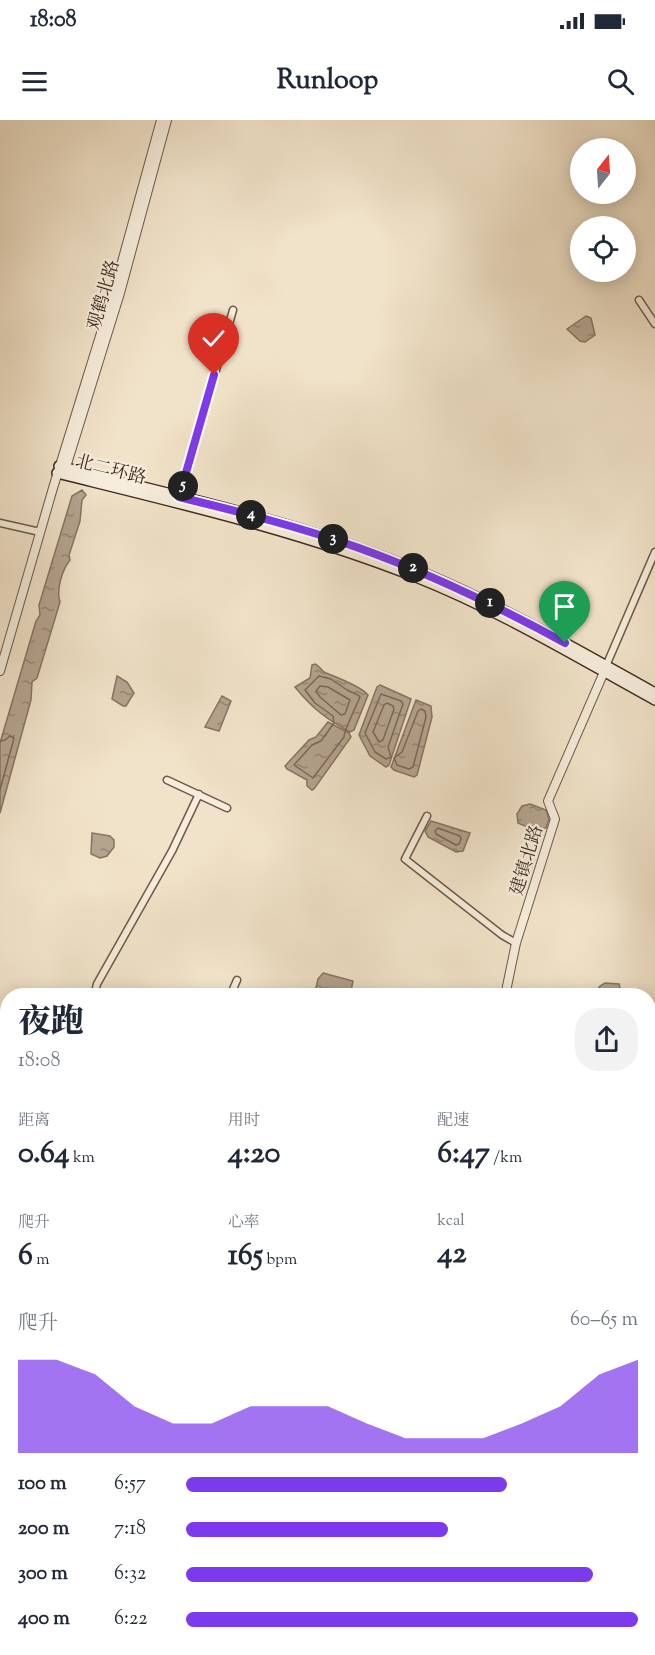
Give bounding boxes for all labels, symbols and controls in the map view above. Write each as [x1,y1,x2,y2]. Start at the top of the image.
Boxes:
text: 18:08 [30,5,77,37]
text: Runloop [277,62,378,101]
icon: menu [18,65,51,98]
icon: search [604,65,637,98]
north arrow [570,138,636,204]
map controls [570,138,636,282]
button: locate [570,216,636,282]
street label: 观鹤北路 [83,257,127,334]
pin [188,313,239,375]
icon: check [197,322,230,355]
street label: 北二环路 [72,450,149,492]
pin: 5 [168,471,198,501]
text: 5 [180,474,186,497]
pin: 4 [236,500,266,530]
text: 4 [247,503,255,526]
pin: 3 [318,524,348,554]
text: 3 [330,527,336,550]
pin: 2 [398,553,428,583]
text: 2 [409,556,417,579]
pin [539,581,590,643]
pin: 1 [475,588,505,618]
icon: arrive [548,590,581,623]
text: 1 [487,591,493,614]
street label: 建镇北路 [505,822,551,899]
text: 夜跑 [18,1000,84,1048]
button: share [575,1008,638,1071]
text: 18:08 [18,1047,60,1076]
text: 距离 [18,1110,50,1133]
text: 用时 [228,1110,260,1133]
text: 配速 [437,1110,469,1133]
text: 0.64 [18,1133,69,1176]
text: 4:20 [228,1133,281,1176]
text: 6:47 [437,1133,490,1176]
text: km [69,1147,95,1170]
text: /km [490,1147,522,1170]
text: kcal [437,1210,465,1233]
text: 爬升 [18,1212,50,1235]
text: 心率 [228,1212,260,1235]
text: 42 [437,1233,467,1276]
text: 6 [18,1235,33,1278]
text: 165 [228,1235,263,1278]
text: m [33,1249,50,1272]
text: bpm [263,1249,297,1272]
text: 60–65 m [570,1306,638,1335]
text: 爬升 [18,1310,58,1339]
text: 100 m [18,1470,67,1499]
text: 6:57 [114,1470,146,1499]
text: 200 m [18,1515,69,1544]
text: 7:18 [114,1515,146,1544]
text: 300 m [18,1560,68,1589]
text: 6:32 [114,1560,146,1589]
text: 400 m [18,1605,70,1634]
text: 6:22 [114,1605,148,1634]

